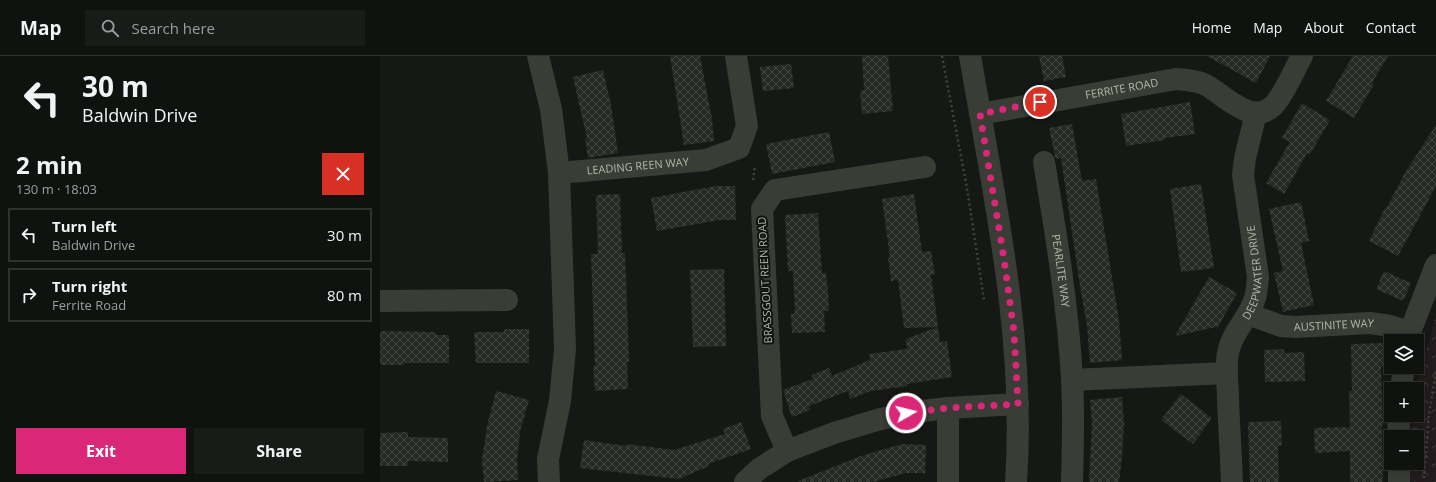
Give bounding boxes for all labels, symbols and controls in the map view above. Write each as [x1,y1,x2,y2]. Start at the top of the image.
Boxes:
search box [85,10,365,46]
text: Map [20,15,61,41]
icon: search [99,17,121,39]
text: Search here [131,18,215,38]
text: Home [1192,18,1231,37]
text: Map [1253,18,1282,37]
text: About [1304,18,1344,37]
text: Contact [1366,18,1416,37]
text: 30 m [82,67,149,105]
icon: left [16,72,68,124]
street label: FERRITE ROAD [1084,74,1159,102]
pin [1023,85,1057,119]
icon: arrive [1029,91,1051,113]
text: Baldwin Drive [82,103,197,127]
text: 2 min [16,148,83,181]
button: close [322,153,364,195]
street label: LEADING REEN WAY [586,153,690,178]
text: 130 m · 18:03 [16,180,97,198]
text: Turn left [52,216,117,236]
street label: BRASSGOUT REEN ROAD [754,216,775,344]
icon: left [18,224,40,246]
street label: DEEPWATER DRIVE [1238,224,1265,322]
text: 30 m [327,225,362,245]
street label: PEARLITE WAY [1049,233,1074,309]
text: Baldwin Drive [52,236,135,254]
text: Turn right [52,276,127,296]
icon: right [18,284,40,306]
text: 80 m [327,285,362,305]
text: Ferrite Road [52,296,126,314]
street label: AUSTINITE WAY [1293,315,1376,334]
map controls [1384,334,1424,470]
button: layers [1384,334,1424,374]
button: + [1384,382,1424,422]
position arrow [885,392,927,434]
button: Exit [16,428,186,474]
button: Share [194,428,364,474]
button: − [1384,430,1424,470]

